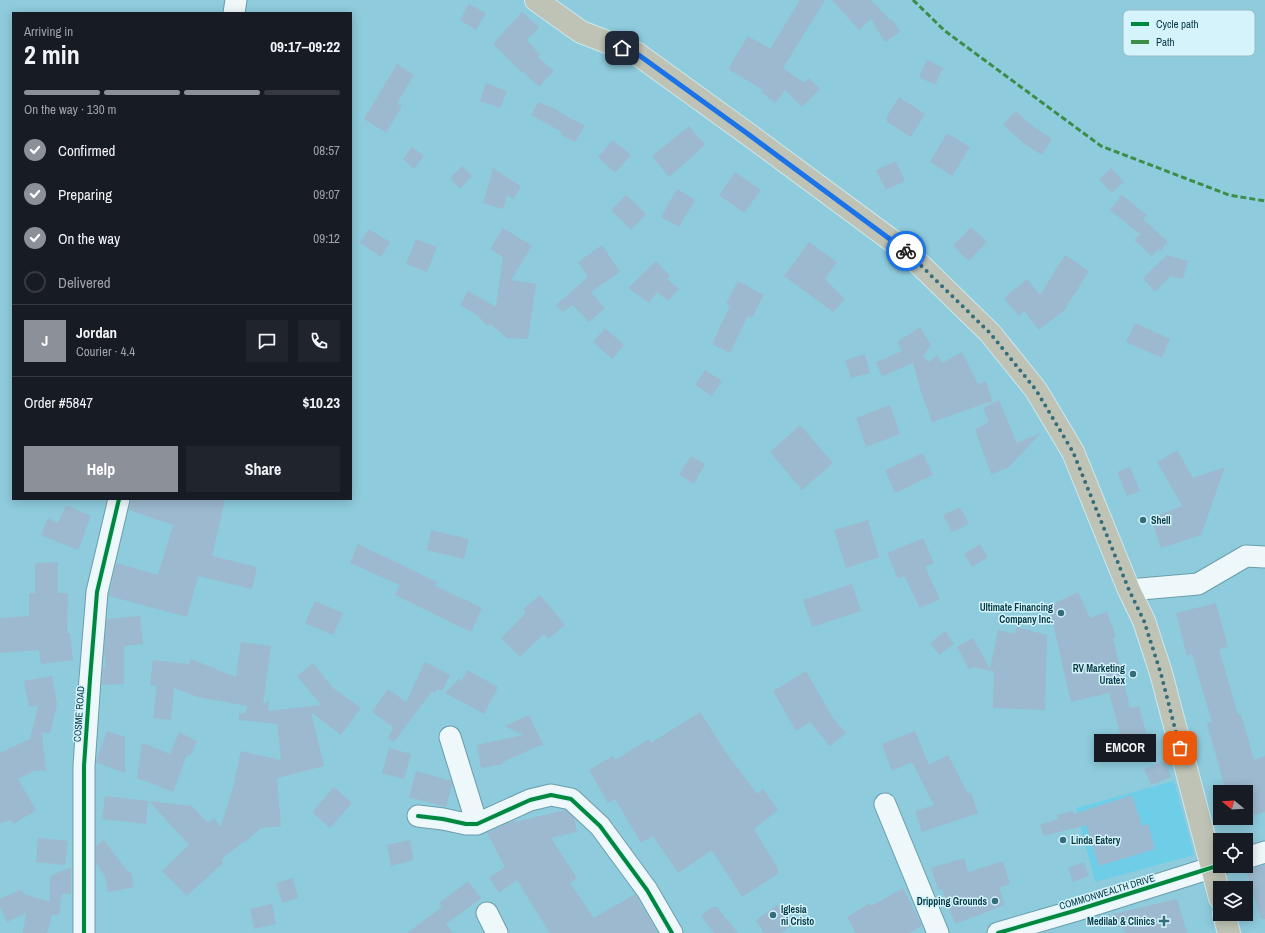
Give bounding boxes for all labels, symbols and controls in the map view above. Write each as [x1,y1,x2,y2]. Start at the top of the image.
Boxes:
legend [1123,10,1255,56]
text: Cycle path [1156,17,1199,31]
text: Arriving in [24,23,73,40]
pin [605,31,639,65]
text: Path [1156,35,1175,49]
text: 09:17–09:22 [270,36,340,57]
text: 2 min [24,37,80,72]
icon: home [611,37,633,59]
text: On the way · 130 m [24,101,116,118]
icon: check [24,139,46,161]
text: Confirmed [58,140,115,161]
text: 08:57 [313,142,340,159]
icon: check [24,183,46,205]
text: Preparing [58,184,112,205]
text: 09:07 [313,186,340,203]
icon: check [24,227,46,249]
text: On the way [58,228,120,249]
text: 09:12 [313,230,340,247]
courier [886,231,926,271]
icon: bike [895,240,917,262]
text: Delivered [58,272,111,293]
button: chat [246,320,288,362]
button: phone [298,320,340,362]
text: Jordan [76,322,117,343]
text: J [42,330,48,351]
text: Courier · 4.4 [76,343,135,360]
text: Order #5847 [24,392,93,413]
text: $10.23 [302,392,340,413]
button: Help [24,446,178,492]
button: Share [186,446,340,492]
place label: Shell [1151,514,1171,527]
marker: Shell [1138,515,1148,525]
place label: Ultimate Financing Company Inc. [980,601,1053,626]
marker: Ultimate Financing Company Inc. [1056,608,1066,618]
place label: RV Marketing Uratex [1073,662,1125,687]
marker: RV Marketing Uratex [1128,669,1138,679]
street label: COSME ROAD [71,686,87,742]
pin [1163,731,1197,765]
callout: EMCOR [1094,734,1156,762]
icon: bag [1169,737,1191,759]
text: EMCOR [1105,739,1145,756]
north arrow [1213,785,1253,825]
map controls [1213,785,1253,921]
button: locate [1213,833,1253,873]
place label: Linda Eatery [1071,834,1121,847]
marker: Linda Eatery [1058,835,1068,845]
street label: COMMONWEALTH DRIVE [1058,871,1156,913]
button: layers [1213,881,1253,921]
place label: Dripping Grounds [917,895,987,908]
marker: Dripping Grounds [990,896,1000,906]
place label: Iglesia ni Cristo [781,903,814,928]
marker: Iglesia ni Cristo [768,910,778,920]
place label: Medilab & Clinics [1087,915,1155,928]
marker: Medilab & Clinics [1158,915,1170,927]

